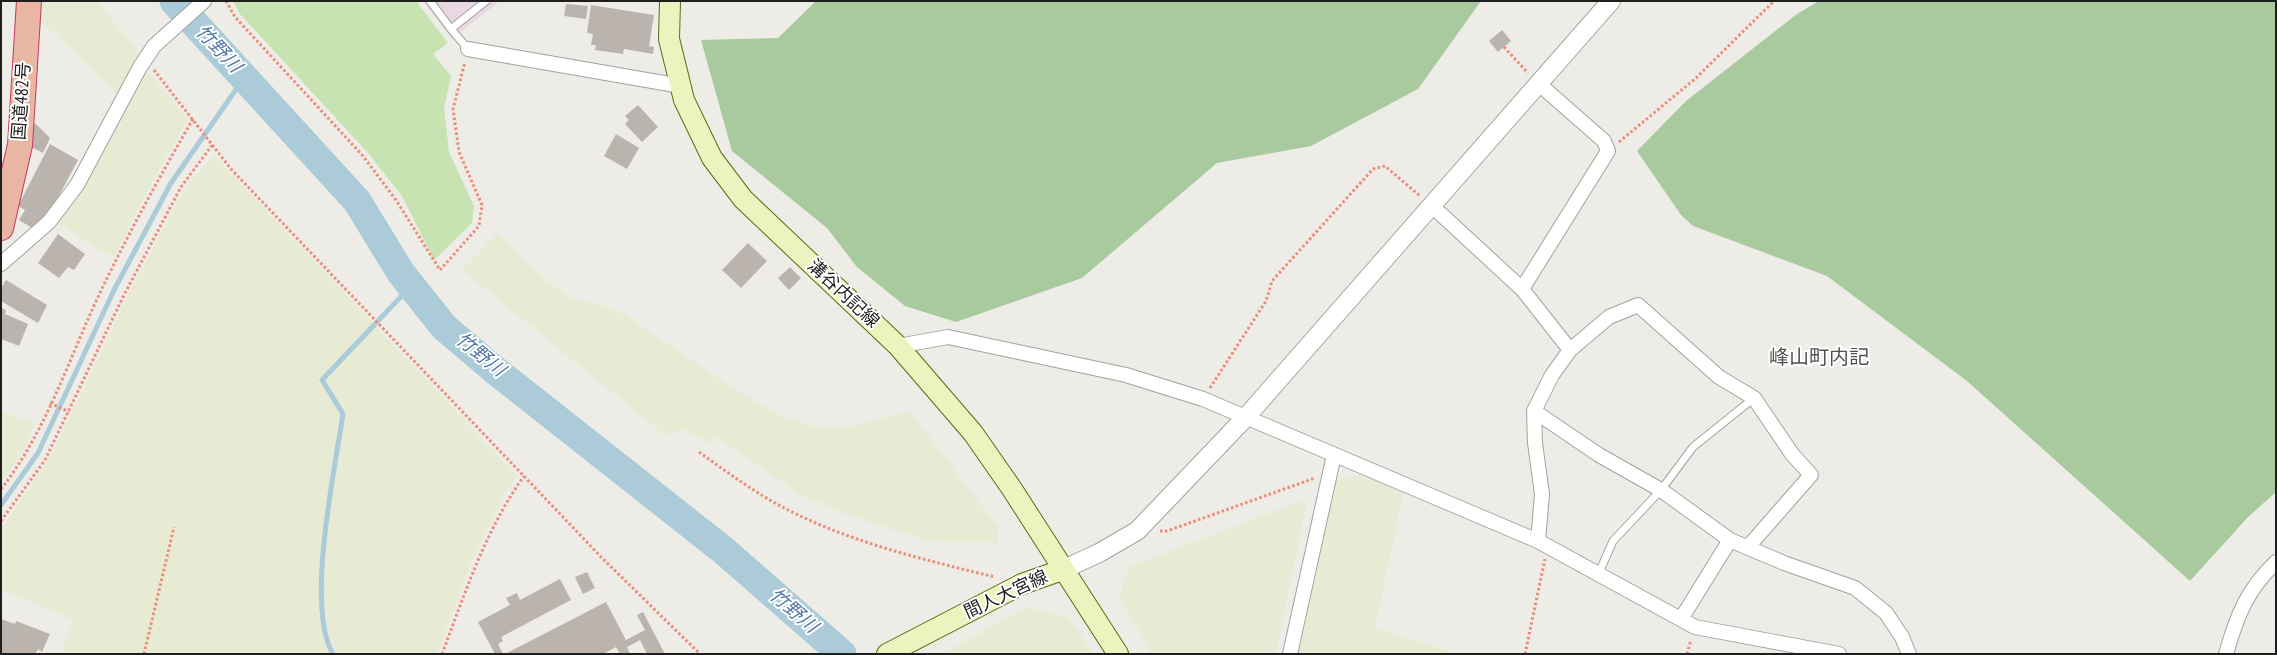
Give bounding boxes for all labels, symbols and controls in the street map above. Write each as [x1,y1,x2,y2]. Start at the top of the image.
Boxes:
water label: 竹野川 [190,20,246,78]
street label: 国道482号 [8,61,36,141]
street label: 溝谷内記線 [803,255,883,333]
water label: 竹野川 [451,328,509,382]
district label: 峰山町内記 [1769,346,1869,370]
street label: 間人大宮線 [961,566,1051,624]
water label: 竹野川 [764,584,822,638]

